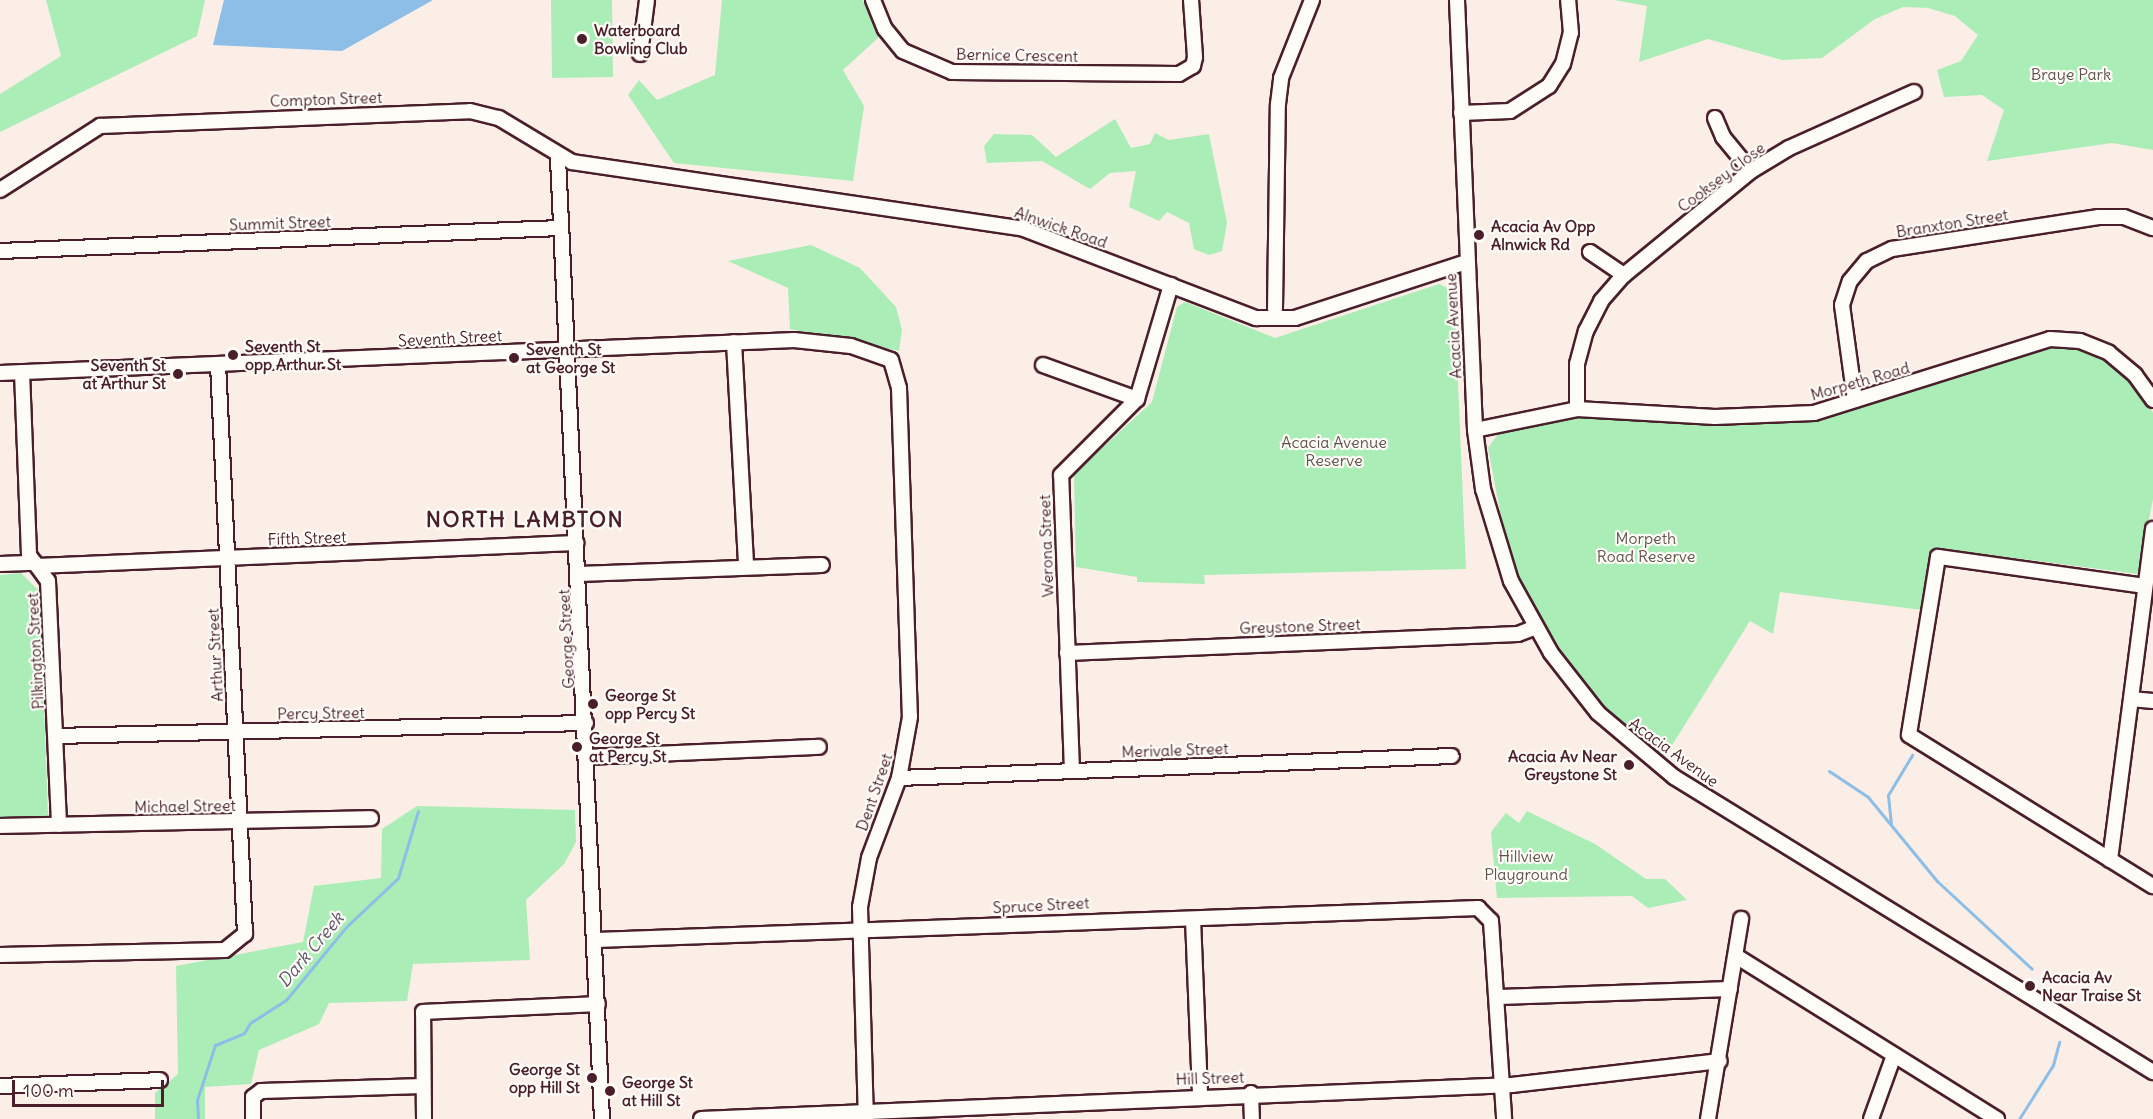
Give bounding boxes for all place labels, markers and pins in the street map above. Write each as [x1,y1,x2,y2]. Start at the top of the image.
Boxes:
place label: Waterboard Bowling Club [594,20,688,58]
marker: Waterboard Bowling Club [575,32,589,46]
place label: Acacia Av Opp Alnwick Rd [1491,216,1595,254]
marker: Acacia Av Opp Alnwick Rd [1472,228,1486,242]
place label: Seventh St opp Arthur St [245,336,341,374]
place label: Seventh St at George St [526,339,615,377]
marker: Seventh St opp Arthur St [226,348,240,362]
marker: Seventh St at George St [507,351,521,365]
place label: Seventh St at Arthur St [83,355,166,393]
marker: Seventh St at Arthur St [171,367,185,381]
place label: George St opp Percy St [605,685,695,723]
marker: George St opp Percy St [586,697,600,711]
place label: George St at Percy St [589,728,666,766]
marker: George St at Percy St [570,740,584,754]
place label: Acacia Av Near Greystone St [1508,746,1617,784]
marker: Acacia Av Near Greystone St [1622,758,1636,772]
place label: Acacia Av Near Traise St [2042,967,2141,1005]
marker: Acacia Av Near Traise St [2023,979,2037,993]
place label: George St opp Hill St [509,1059,580,1097]
marker: George St opp Hill St [585,1071,599,1085]
place label: George St at Hill St [622,1072,693,1110]
marker: George St at Hill St [603,1084,617,1098]

